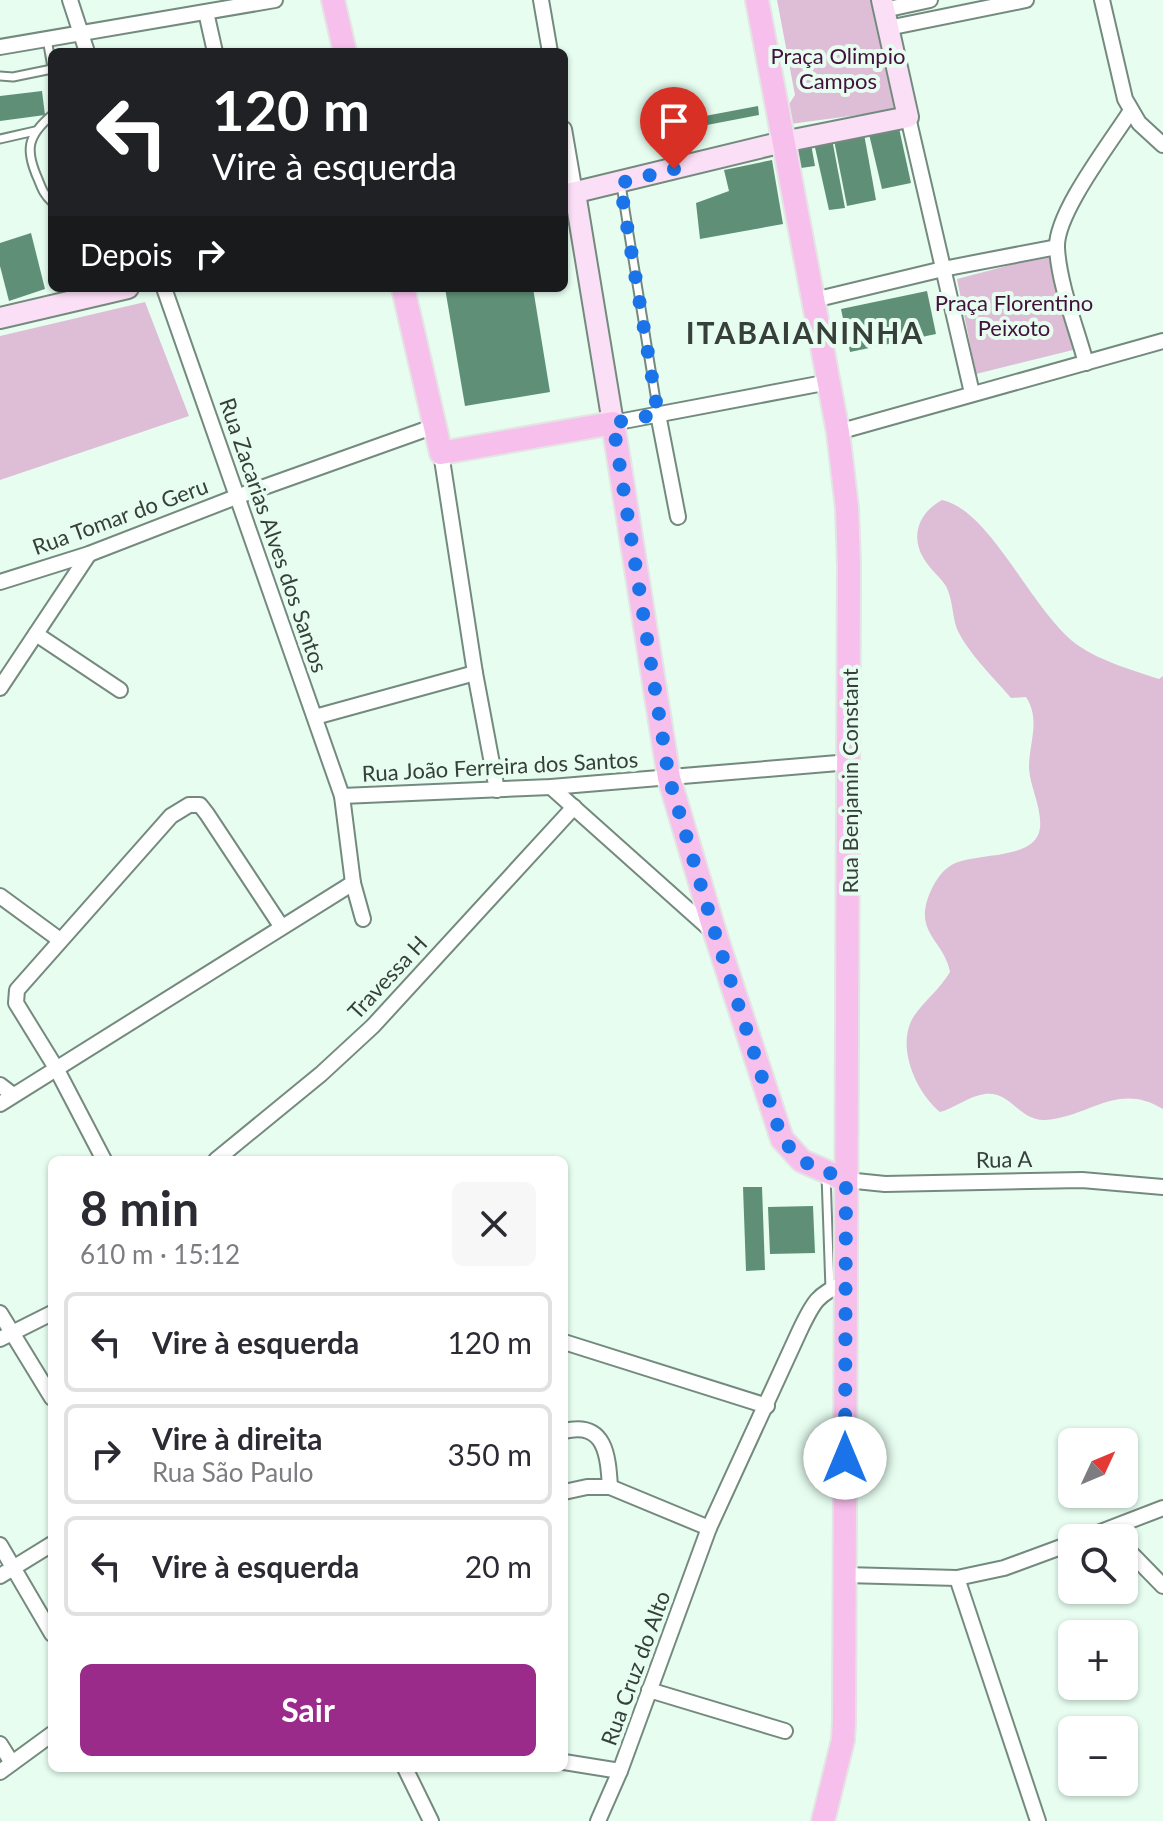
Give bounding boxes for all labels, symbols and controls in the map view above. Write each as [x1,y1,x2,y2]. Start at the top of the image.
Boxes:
park label: Praça Olimpio Campos [771,42,905,94]
text: 120 m [212,76,370,143]
icon: left [80,80,184,184]
pin [640,87,708,169]
icon: arrive [652,99,696,143]
text: Vire à esquerda [212,144,457,188]
icon: right [188,232,232,276]
text: Depois [80,236,172,272]
park label: Praça Florentino Peixoto [935,289,1093,341]
district label: ITABAIANINHA [686,314,924,350]
street label: Rua Zacarias Alves dos Santos [214,394,334,676]
street label: Rua Tomar do Geru [29,472,211,560]
street label: Rua Benjamin Constant [836,668,863,894]
street label: Rua João Ferreira dos Santos [361,745,639,787]
street label: Travessa H [342,930,432,1024]
street label: Rua A [976,1145,1032,1173]
text: 8 min [80,1179,199,1236]
button: close [452,1182,536,1266]
text: 610 m · 15:12 [80,1238,240,1270]
icon: left [84,1320,128,1364]
text: Vire à esquerda [152,1324,359,1360]
text: 120 m [447,1324,532,1360]
position arrow [803,1416,887,1500]
text: Vire à direita [152,1420,322,1456]
north arrow [1058,1428,1138,1508]
map controls [1058,1428,1138,1796]
icon: right [84,1432,128,1476]
text: 350 m [447,1436,532,1472]
text: Rua São Paulo [152,1456,314,1488]
button: search [1058,1524,1138,1604]
icon: left [84,1544,128,1588]
text: Vire à esquerda [152,1548,359,1584]
text: 20 m [465,1548,532,1584]
street label: Rua Cruz do Alto [594,1587,676,1749]
button: + [1058,1620,1138,1700]
button: Sair [80,1664,536,1756]
button: − [1058,1716,1138,1796]

